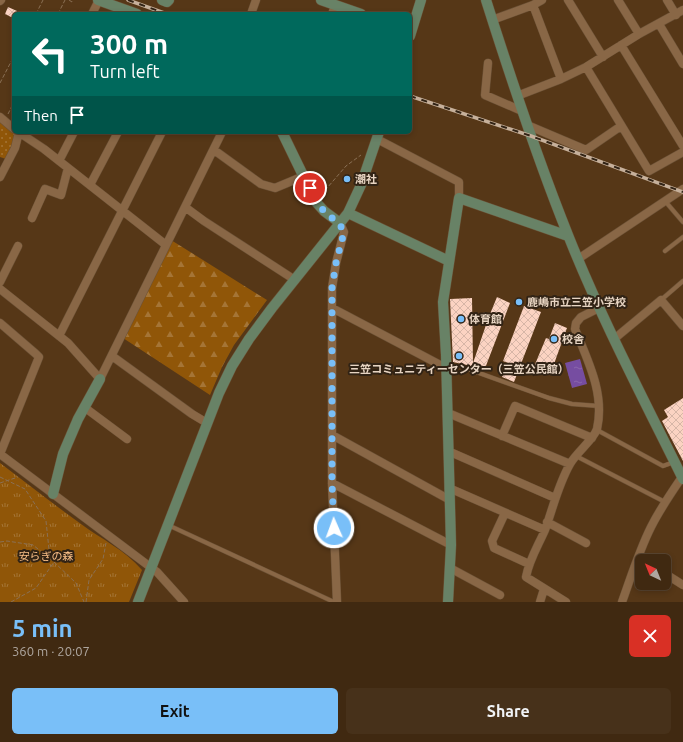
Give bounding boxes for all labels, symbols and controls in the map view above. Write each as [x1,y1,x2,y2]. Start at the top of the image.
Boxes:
icon: left [24,28,76,80]
text: 300 m [90,28,168,59]
text: Turn left [90,61,160,81]
icon: arrive [66,104,88,126]
text: Then [24,107,58,124]
pin [293,171,327,205]
place label: 潮社 [355,173,377,185]
marker: 潮社 [342,174,352,184]
icon: arrive [299,177,321,199]
place label: 鹿嶋市立三笠小学校 [527,296,626,308]
marker: 鹿嶋市立三笠小学校 [514,297,524,307]
place label: 体育館 [469,313,502,325]
marker: 体育館 [456,314,466,324]
place label: 校舎 [562,333,585,345]
marker: 校舎 [549,334,559,344]
marker: 三笠コミュニティーセンター（三笠公民館） [454,351,464,361]
place label: 三笠コミュニティーセンター（三笠公民館） [349,363,569,375]
position arrow [313,507,355,549]
park label: 安らぎの森 [19,550,74,562]
north arrow [635,554,671,590]
map controls [635,554,671,590]
text: 5 min [12,615,73,642]
button: close [629,615,671,657]
text: 360 m · 20:07 [12,644,90,658]
button: Exit [12,688,338,734]
button: Share [346,688,671,734]

